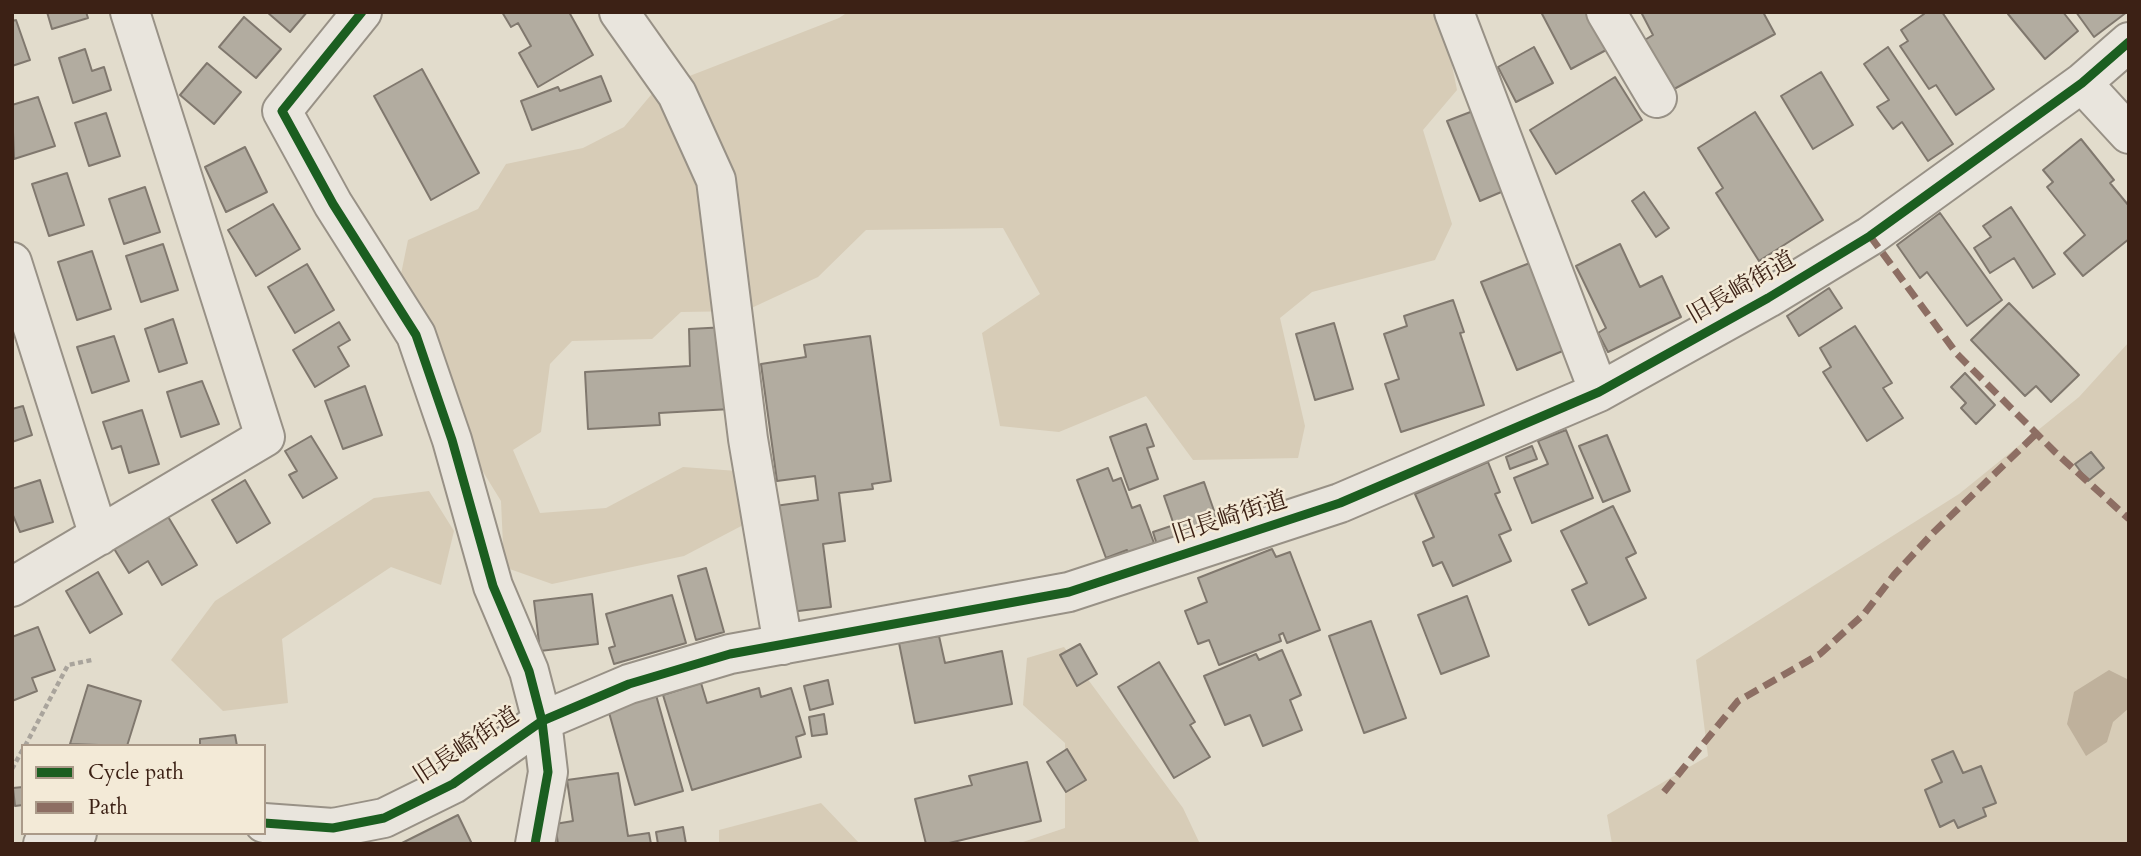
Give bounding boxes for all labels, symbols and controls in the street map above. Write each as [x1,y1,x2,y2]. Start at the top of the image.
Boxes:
street label: 旧長崎街道 [1683,247,1801,331]
street label: 旧長崎街道 [1168,487,1292,551]
street label: 旧長崎街道 [409,702,525,792]
legend [21,744,266,835]
text: Cycle path [88,758,184,787]
text: Path [88,793,128,822]

